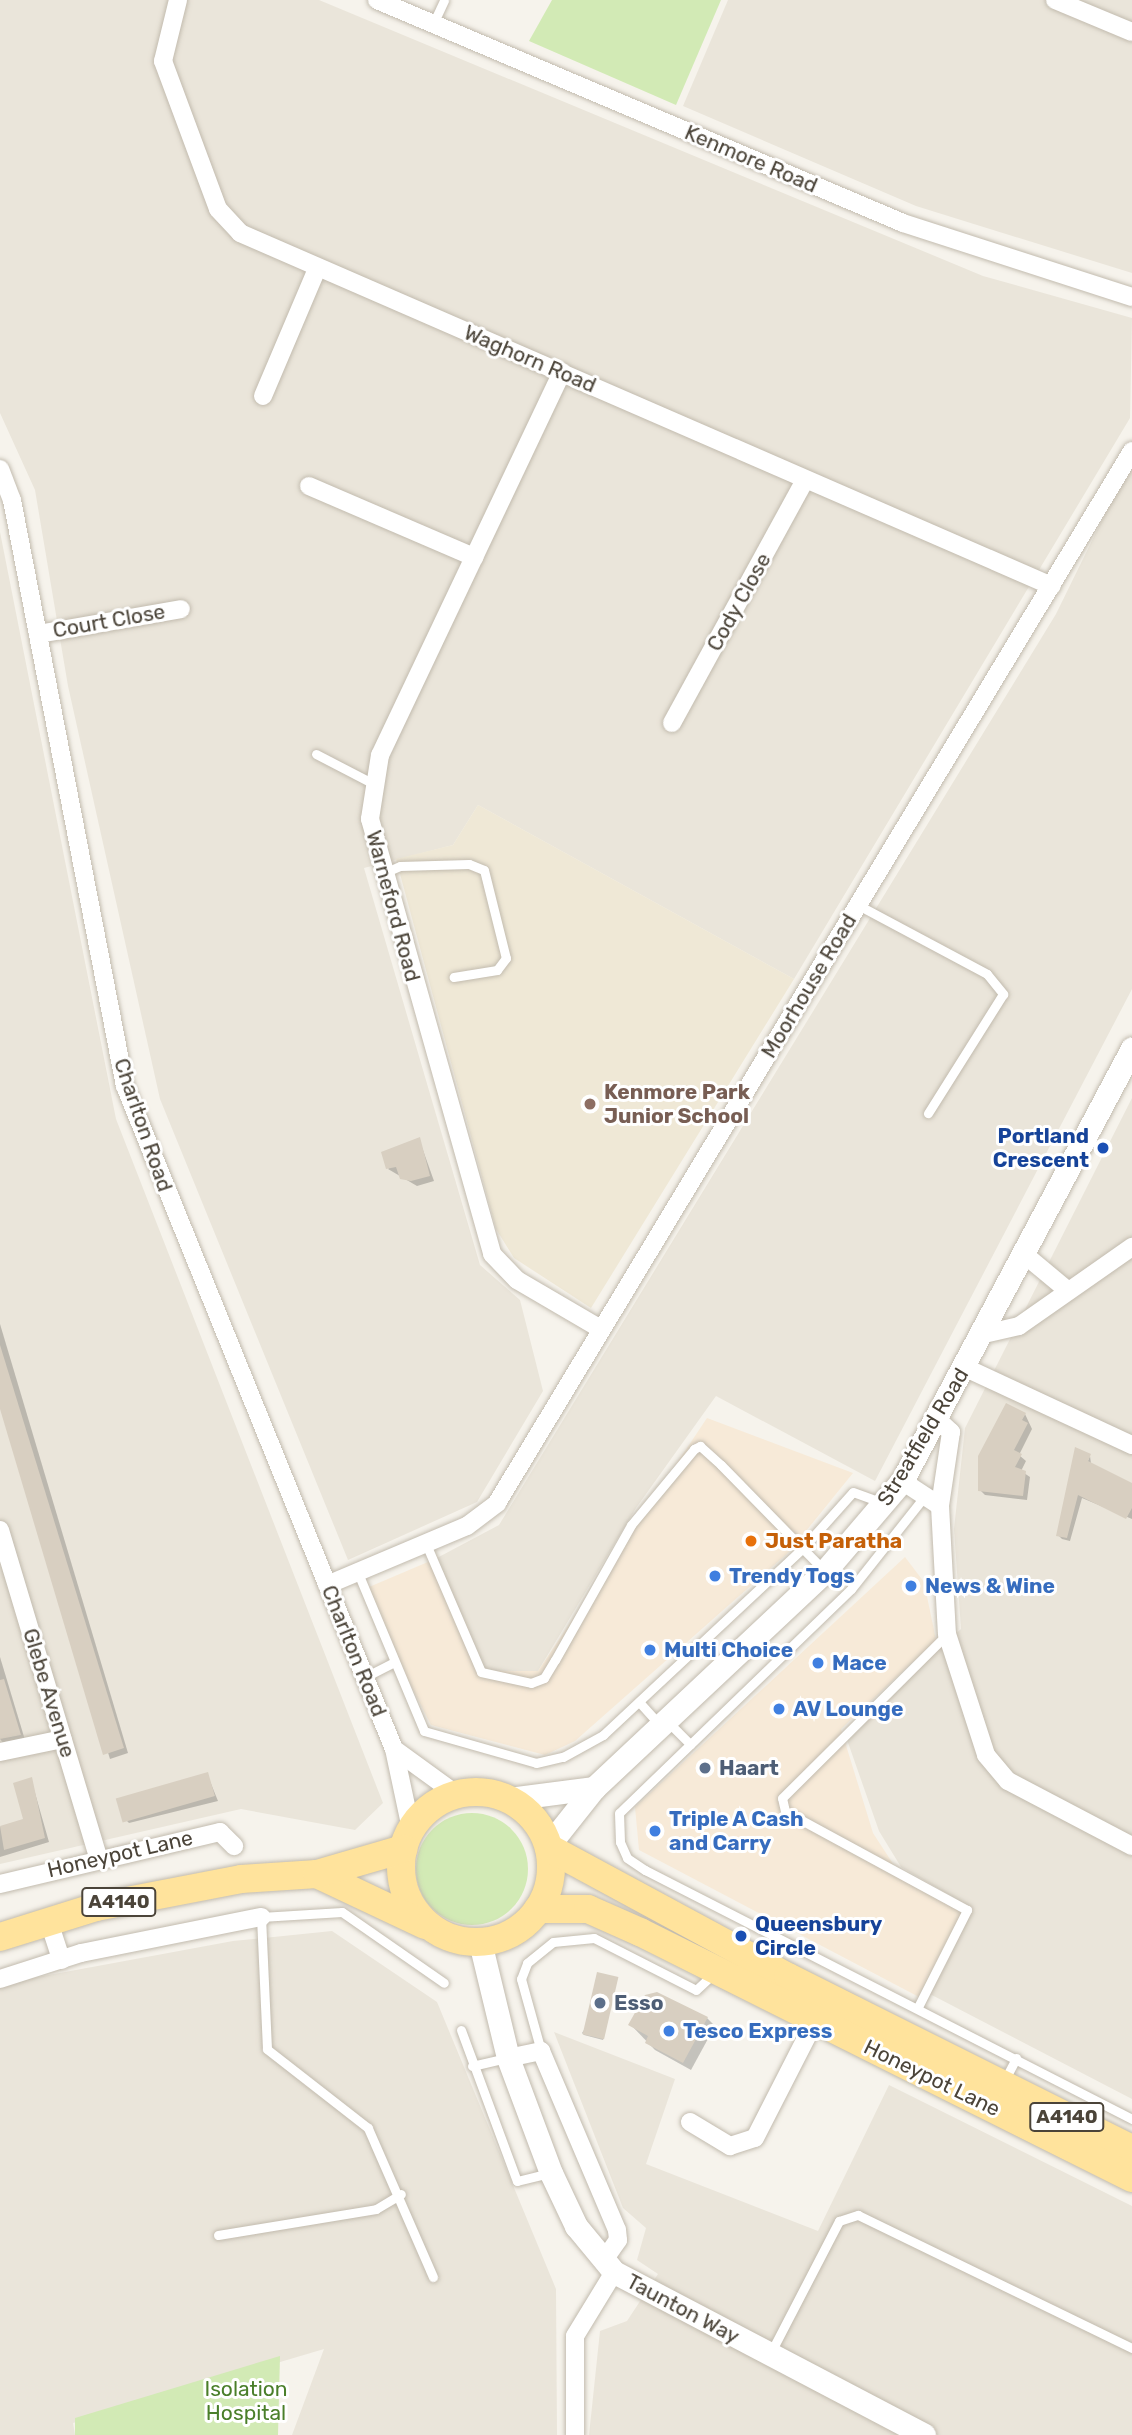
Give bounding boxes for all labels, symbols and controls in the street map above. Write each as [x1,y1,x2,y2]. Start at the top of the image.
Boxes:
street label: Kenmore Road [681,120,821,198]
street label: Waghorn Road [460,320,600,398]
street label: Cody Close [702,548,776,656]
street label: Court Close [51,599,167,643]
street label: Warneford Road [361,828,425,984]
street label: Moorhouse Road [756,909,862,1063]
street label: Charlton Road [108,1055,178,1195]
place label: Kenmore Park Junior School [604,1079,750,1129]
marker: Kenmore Park Junior School [582,1096,598,1112]
place label: Portland Crescent [993,1123,1089,1173]
marker: Portland Crescent [1095,1140,1111,1156]
street label: Streatfield Road [872,1364,974,1510]
place label: Just Paratha [765,1528,902,1554]
marker: Just Paratha [743,1533,759,1549]
place label: Trendy Togs [729,1563,856,1589]
marker: Trendy Togs [707,1568,723,1584]
place label: News & Wine [925,1573,1055,1599]
marker: News & Wine [903,1578,919,1594]
street label: Charlton Road [316,1582,392,1720]
street label: Glebe Avenue [17,1625,81,1761]
place label: Multi Choice [664,1637,793,1663]
marker: Multi Choice [642,1642,658,1658]
place label: Mace [832,1650,887,1676]
marker: Mace [810,1655,826,1671]
place label: AV Lounge [793,1696,904,1722]
marker: AV Lounge [771,1701,787,1717]
place label: Haart [719,1755,779,1781]
marker: Haart [697,1760,713,1776]
place label: Triple A Cash and Carry [669,1806,805,1856]
marker: Triple A Cash and Carry [647,1823,663,1839]
street label: Honeypot Lane [45,1825,195,1883]
road number: A4140 [80,1886,158,1918]
place label: Queensbury Circle [755,1911,882,1961]
marker: Queensbury Circle [733,1928,749,1944]
place label: Esso [614,1990,663,2016]
marker: Esso [592,1995,608,2011]
place label: Tesco Express [683,2018,832,2044]
marker: Tesco Express [661,2023,677,2039]
street label: Honeypot Lane [860,2034,1004,2122]
road number: A4140 [1028,2102,1106,2132]
street label: Taunton Way [622,2269,744,2349]
park label: Isolation Hospital [204,2376,288,2426]

